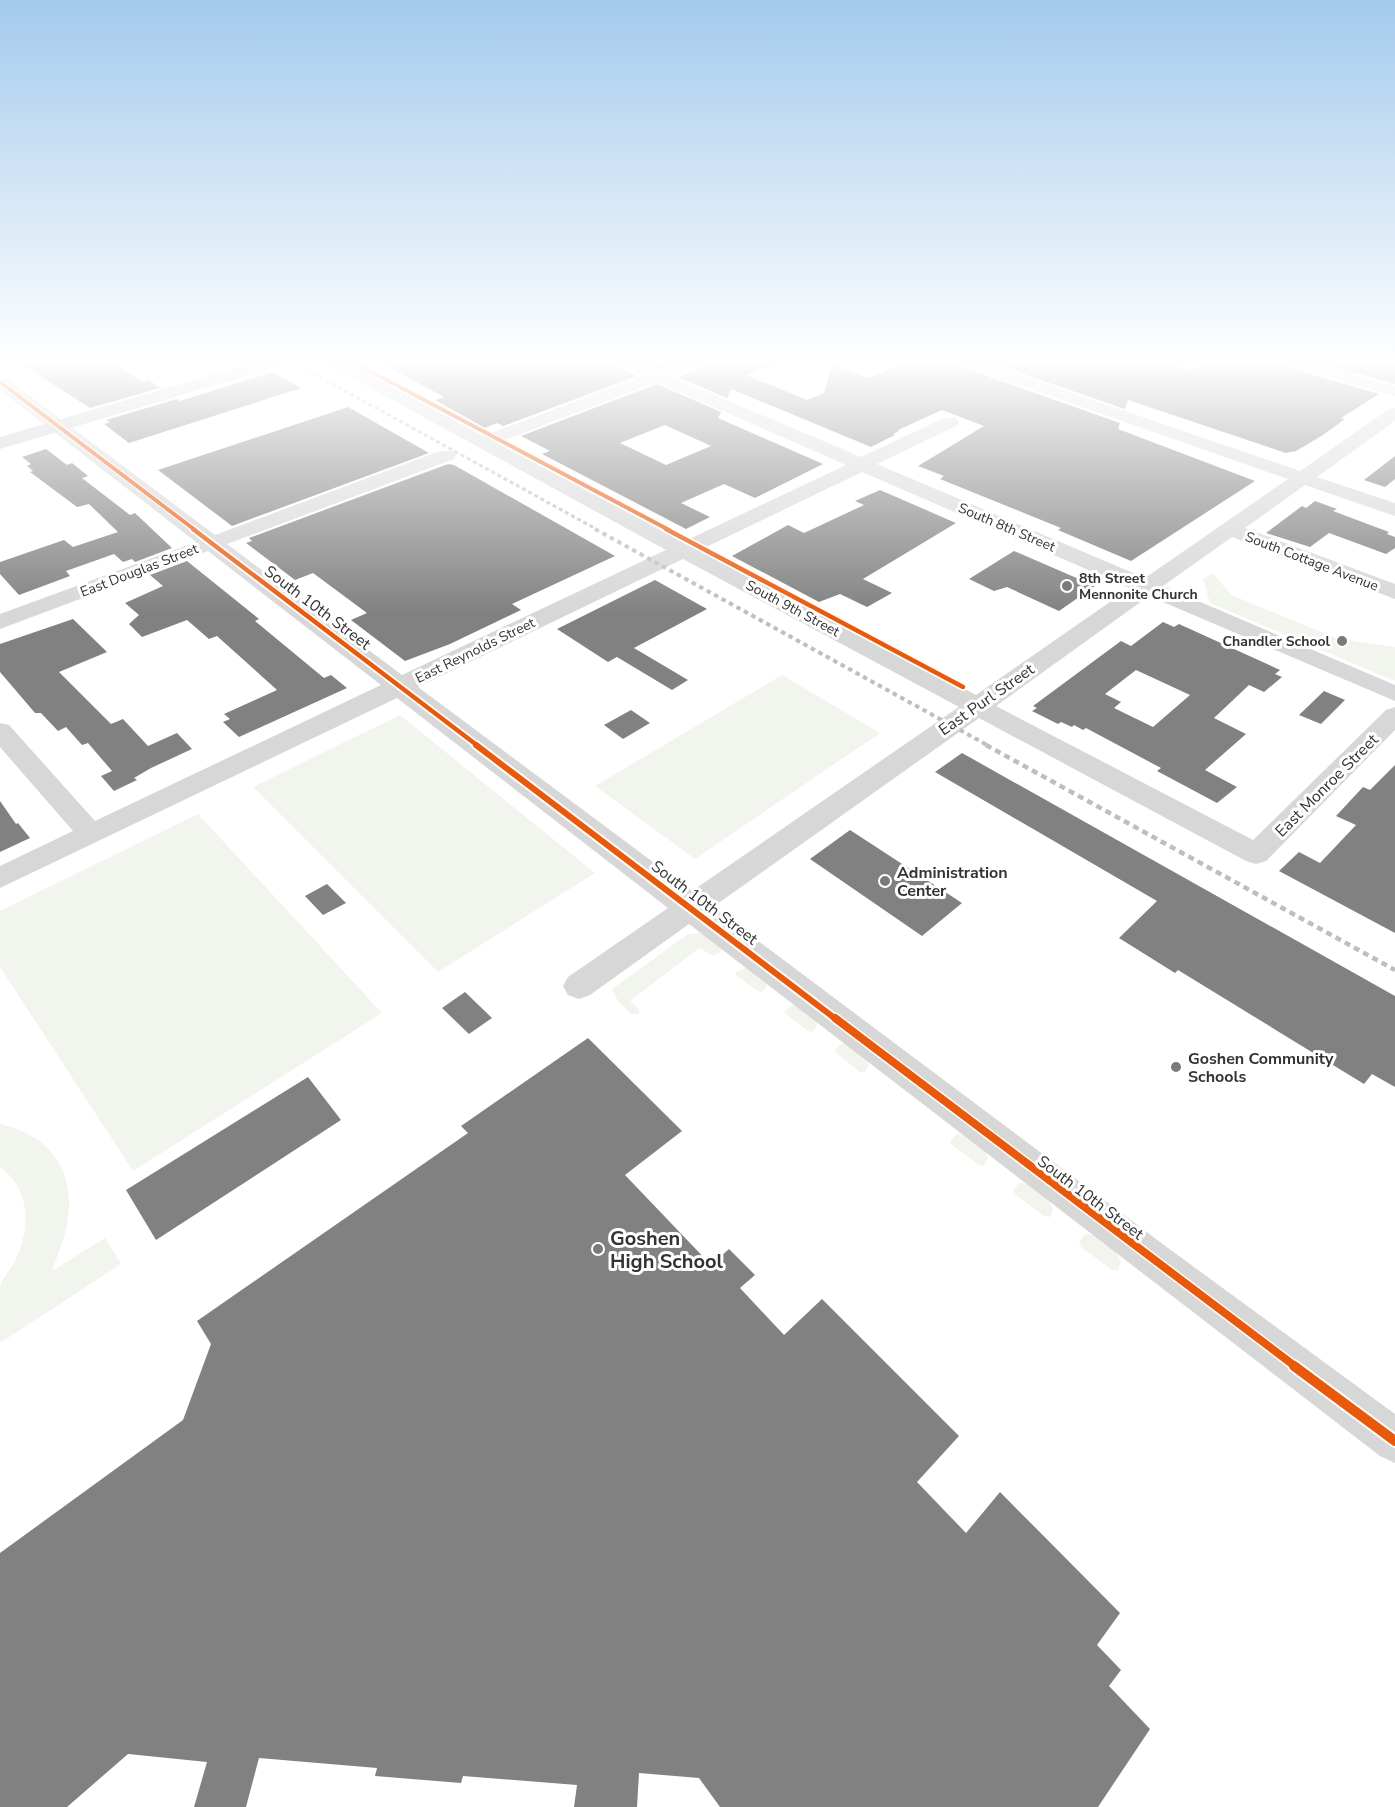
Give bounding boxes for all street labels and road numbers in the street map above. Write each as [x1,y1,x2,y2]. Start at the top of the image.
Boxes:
street label: South 8th Street [955,498,1058,557]
street label: South Cottage Avenue [1242,527,1381,596]
street label: East Douglas Street [77,539,201,602]
street label: South 10th Street [260,560,376,655]
street label: South 9th Street [743,576,843,641]
street label: East Reynolds Street [412,613,538,688]
street label: East Purl Street [934,658,1039,741]
street label: East Monroe Street [1270,729,1383,842]
street label: South 10th Street [647,855,763,950]
street label: South 10th Street [1033,1150,1149,1245]

